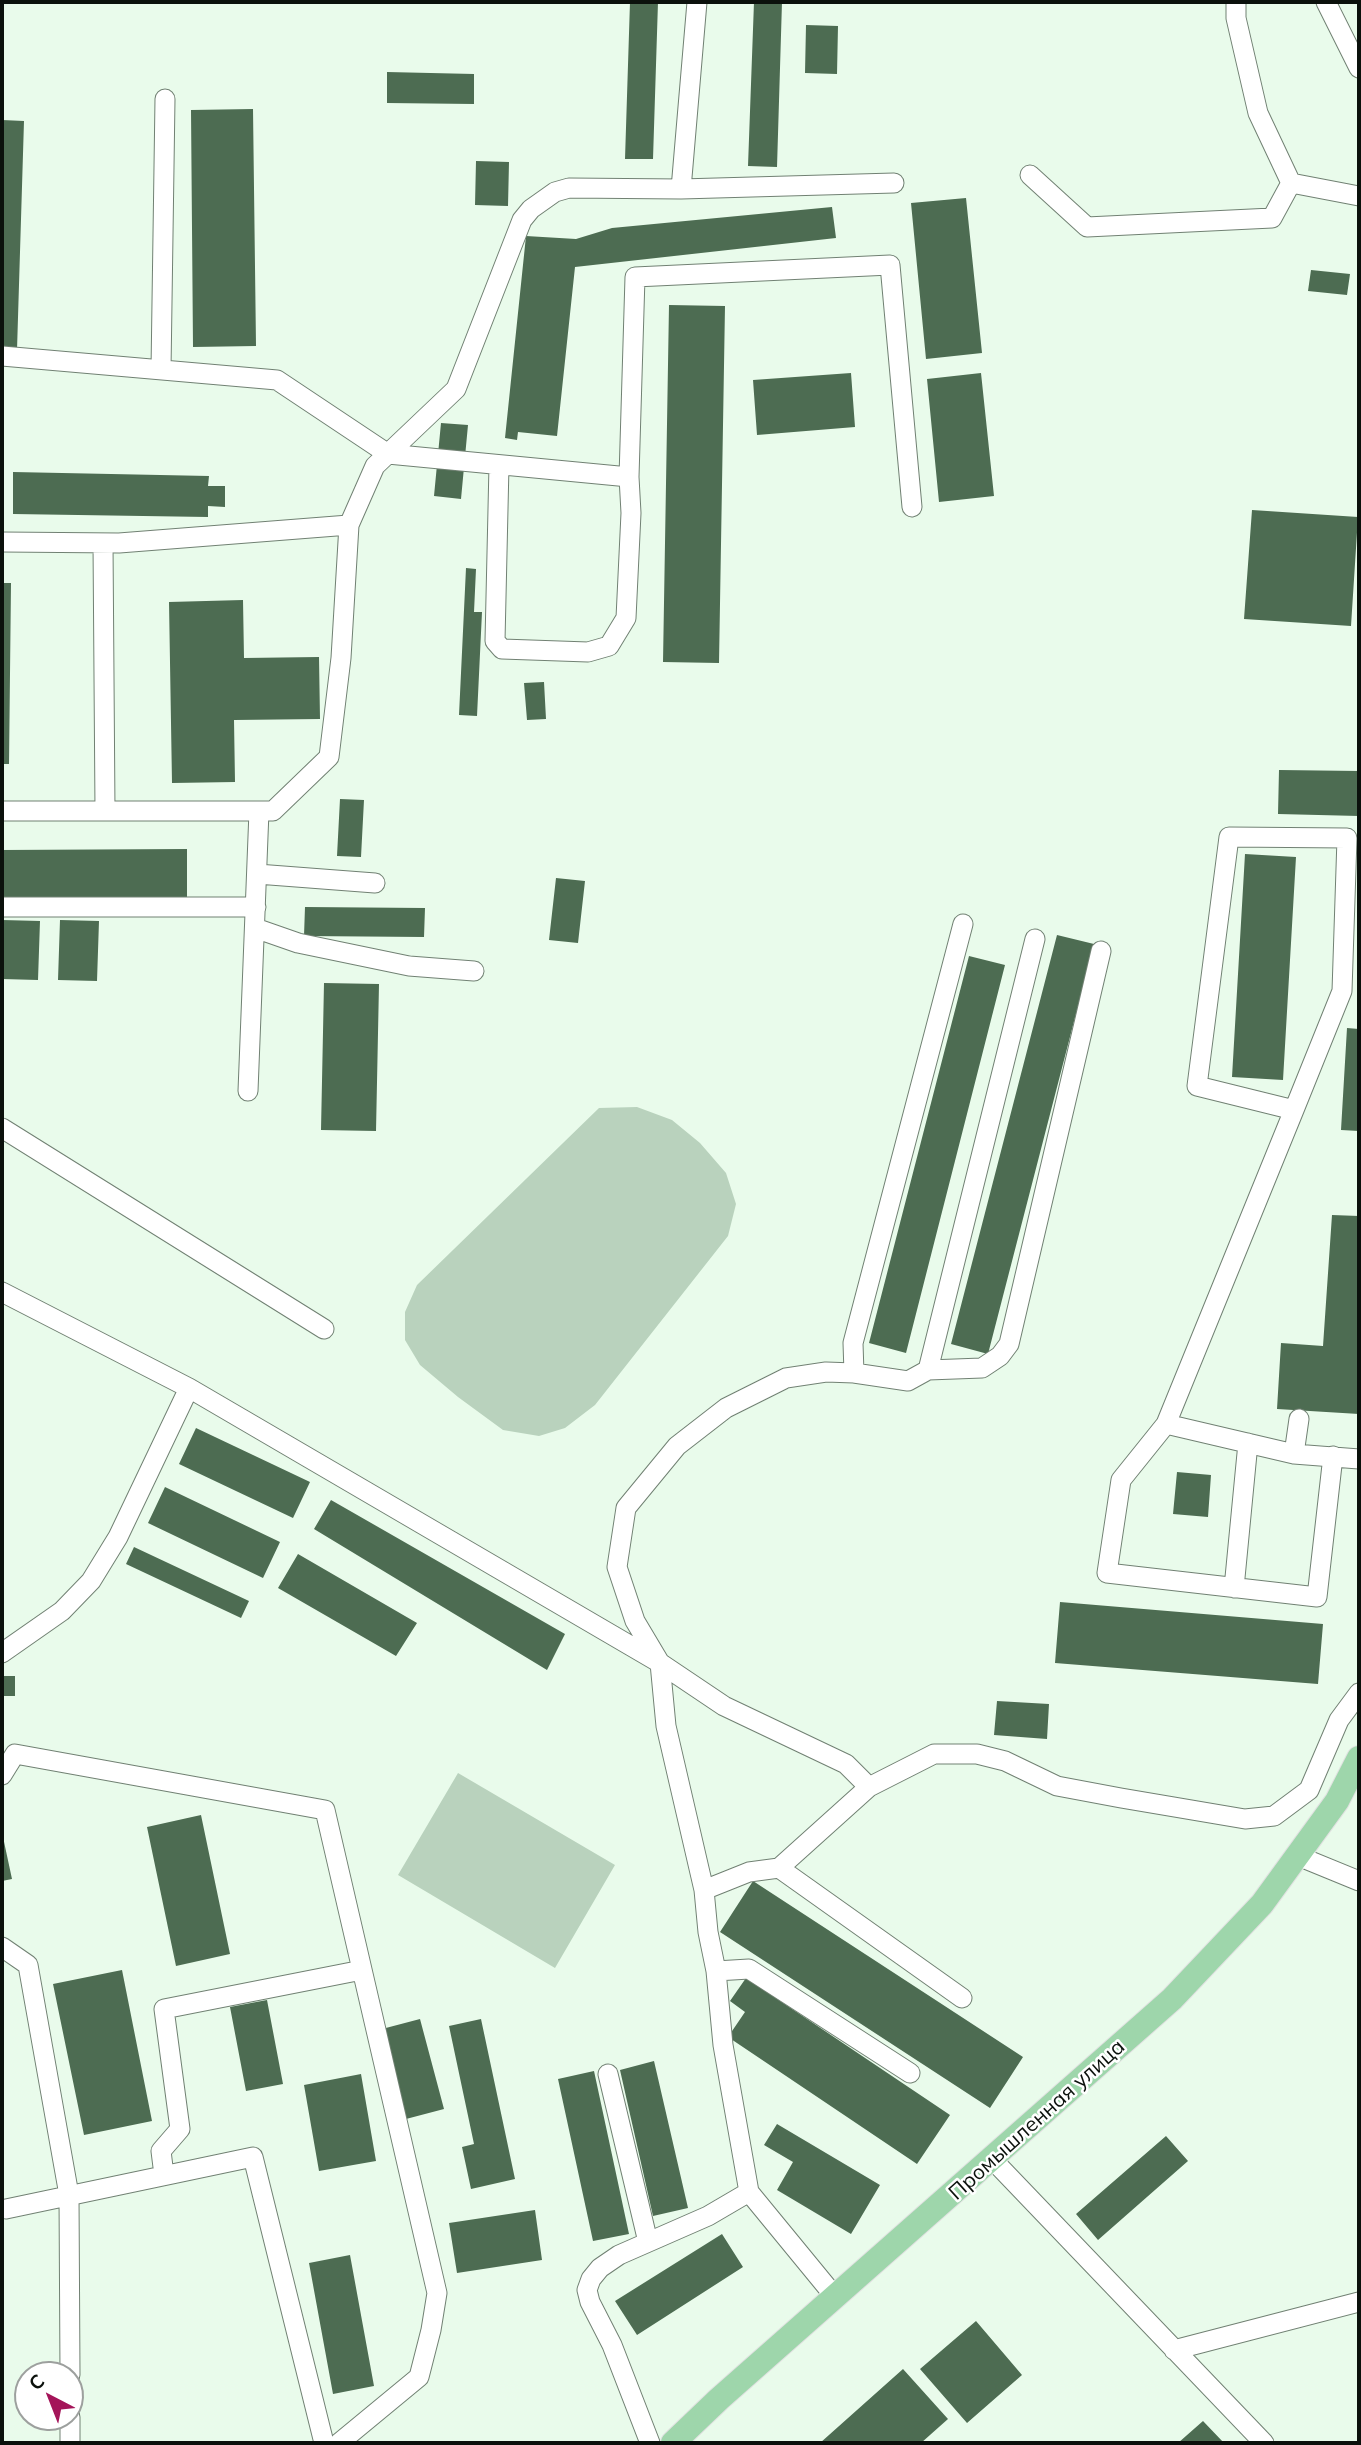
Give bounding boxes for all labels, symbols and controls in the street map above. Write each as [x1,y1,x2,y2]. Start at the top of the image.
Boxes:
street label: Промышленная улица [944,2034,1130,2206]
north arrow [14,2361,84,2431]
text: С [23,2369,49,2395]

